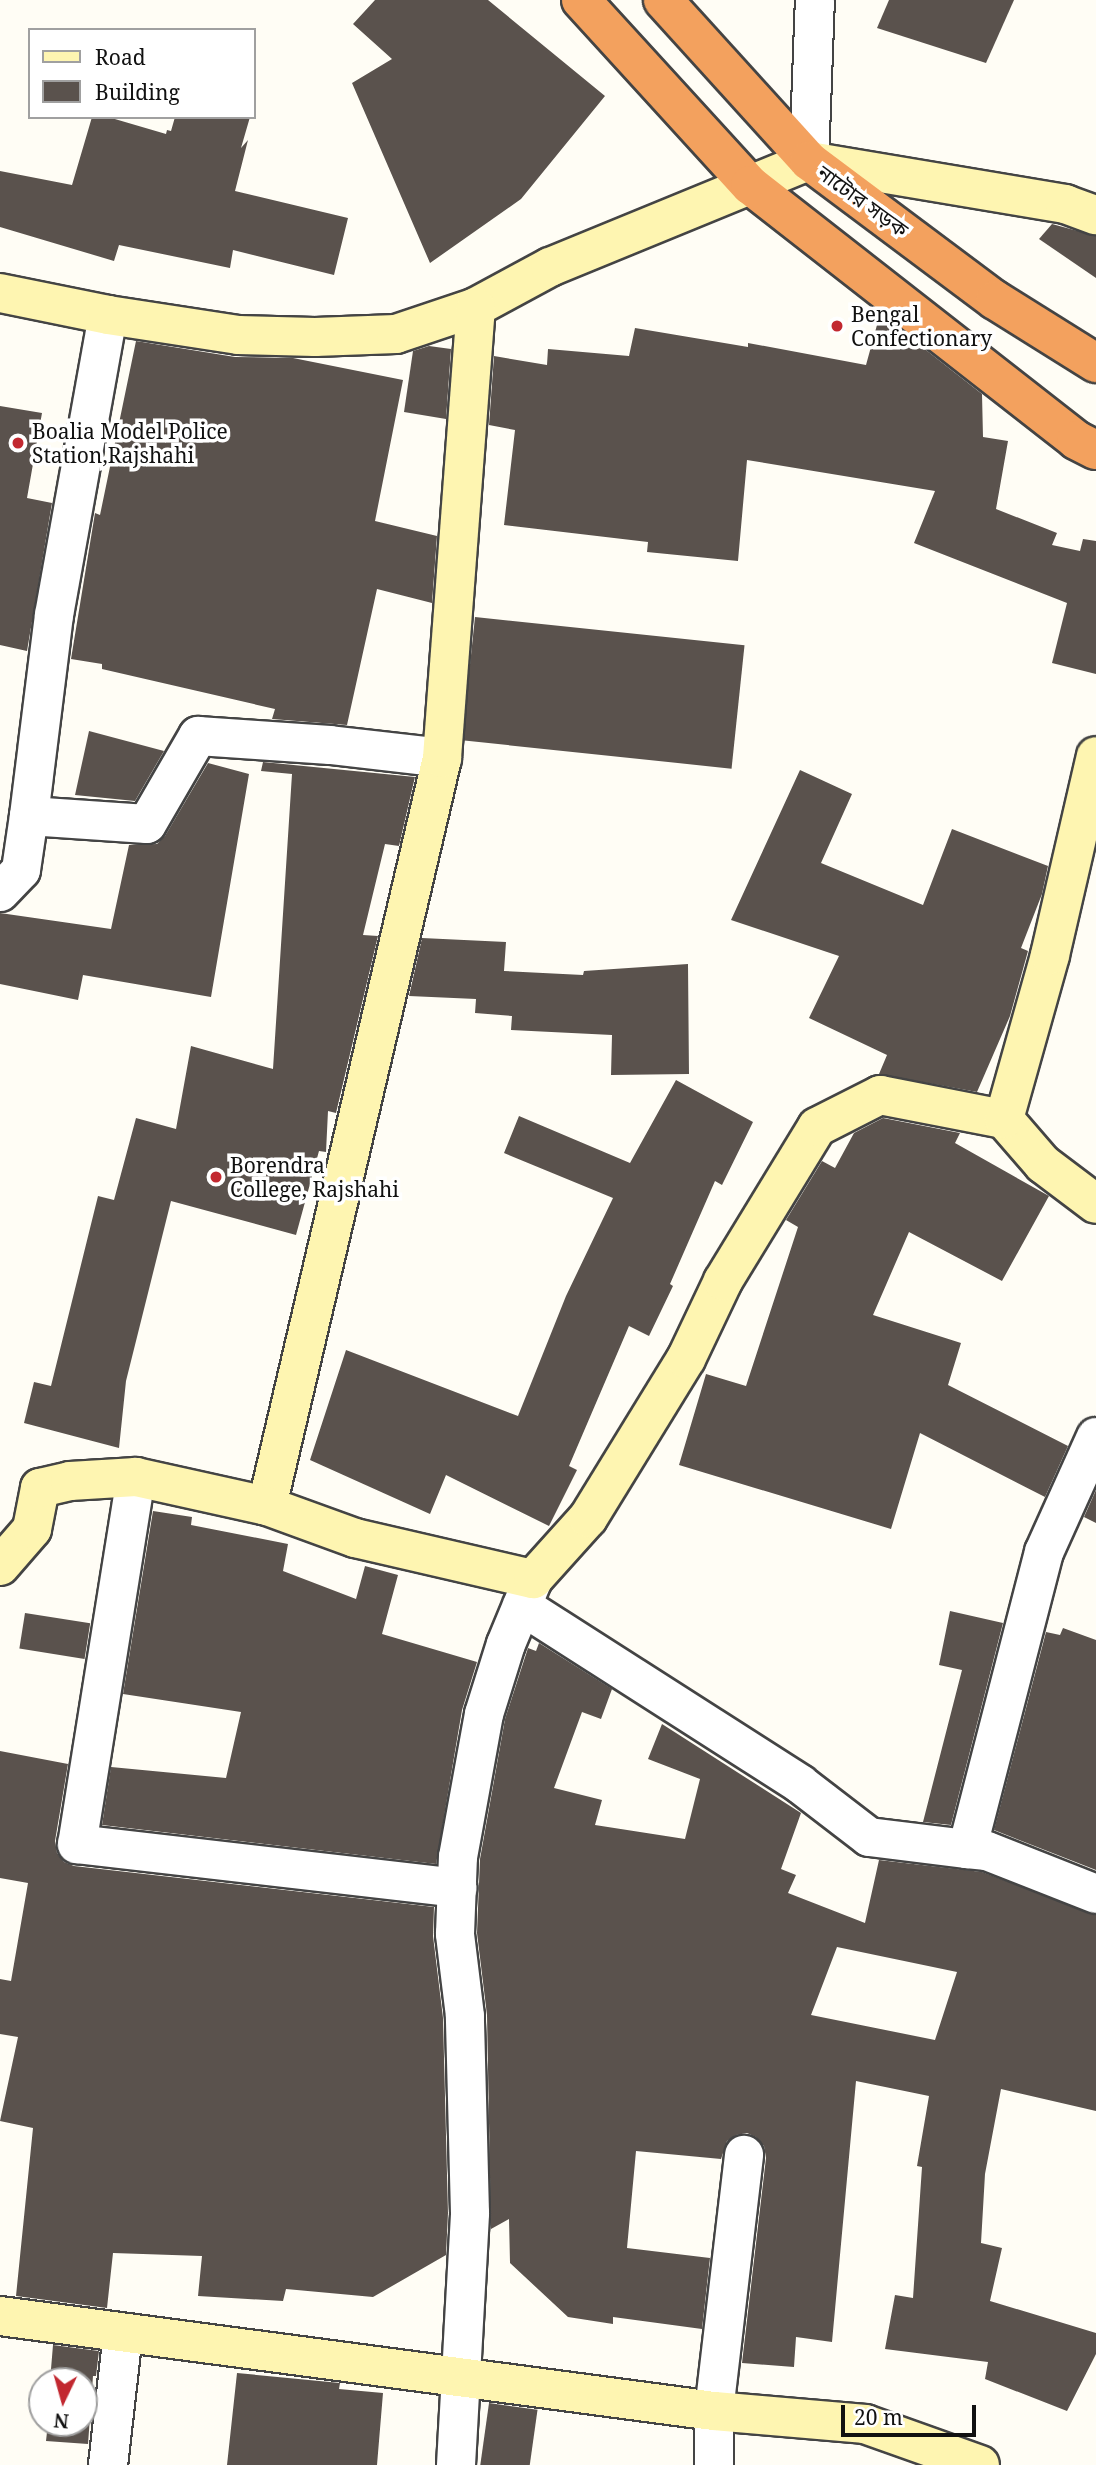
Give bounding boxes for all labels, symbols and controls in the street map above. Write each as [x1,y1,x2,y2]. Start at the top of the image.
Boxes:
legend [28,28,256,119]
text: Road [95,43,146,71]
text: Building [95,78,180,106]
street label: নাটোর সড়ক [813,160,913,242]
place label: Bengal Confectionary [851,301,992,351]
marker: Bengal Confectionary [829,318,845,334]
place label: Boalia Model Police Station,Rajshahi [32,418,228,468]
marker: Boalia Model Police Station,Rajshahi [10,435,26,451]
place label: Borendra College, Rajshahi [230,1152,399,1202]
marker: Borendra College, Rajshahi [208,1169,224,1185]
north arrow [28,2367,98,2437]
scale bar [844,2392,979,2436]
text: 20 m [854,2403,903,2431]
text: N [53,2407,70,2435]

